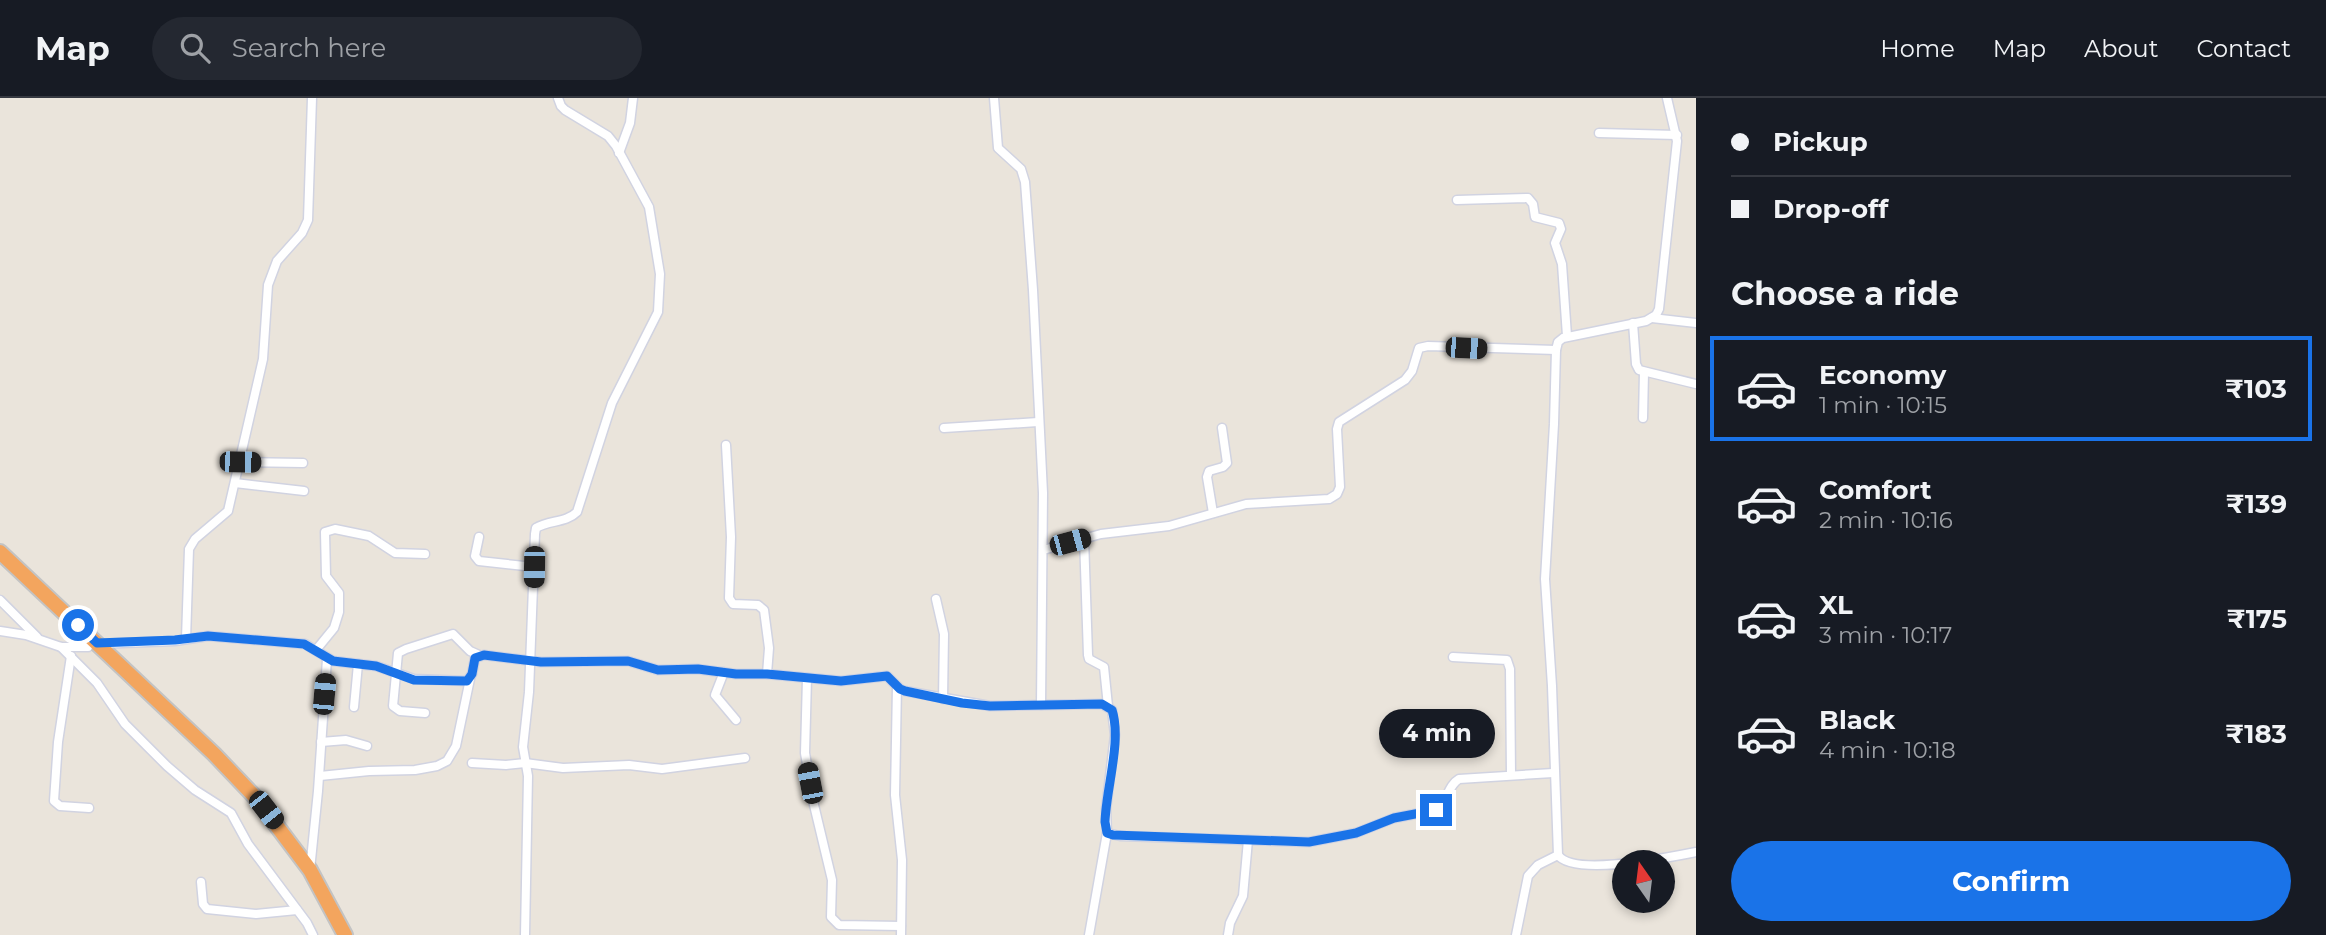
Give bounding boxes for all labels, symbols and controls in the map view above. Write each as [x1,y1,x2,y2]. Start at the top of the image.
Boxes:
search box [152,17,642,80]
text: Map [35,28,110,68]
icon: search [176,29,214,67]
text: Search here [232,32,386,64]
text: Home [1880,34,1955,63]
text: Map [1993,34,2046,63]
text: About [2084,34,2158,63]
text: Contact [2196,34,2291,63]
text: Pickup [1773,126,1868,158]
text: Drop-off [1773,193,1888,225]
text: Choose a ride [1731,274,1959,313]
car [1445,336,1488,360]
icon: car [1735,357,1798,420]
text: Economy [1819,359,1946,391]
text: ₹103 [2225,373,2287,405]
text: 1 min · 10:15 [1819,391,1947,419]
car [219,451,262,473]
icon: car [1735,472,1798,535]
text: Comfort [1819,474,1931,506]
text: ₹139 [2226,488,2287,520]
text: 2 min · 10:16 [1819,506,1953,534]
car [1047,526,1094,558]
car [524,546,545,588]
icon: car [1735,587,1798,650]
text: XL [1819,589,1853,621]
text: ₹175 [2227,603,2287,635]
route start [62,609,94,641]
text: 3 min · 10:17 [1819,621,1952,649]
car [312,672,337,716]
icon: car [1735,702,1798,765]
text: Black [1819,704,1895,736]
callout: 4 min [1378,708,1494,758]
text: ₹183 [2225,718,2287,750]
text: 4 min [1402,719,1472,747]
text: 4 min · 10:18 [1819,736,1956,764]
car [796,760,825,806]
car [245,787,288,833]
route end [1420,794,1452,826]
button: Confirm [1731,841,2291,921]
north arrow [1612,850,1675,914]
map controls [1612,850,1675,913]

